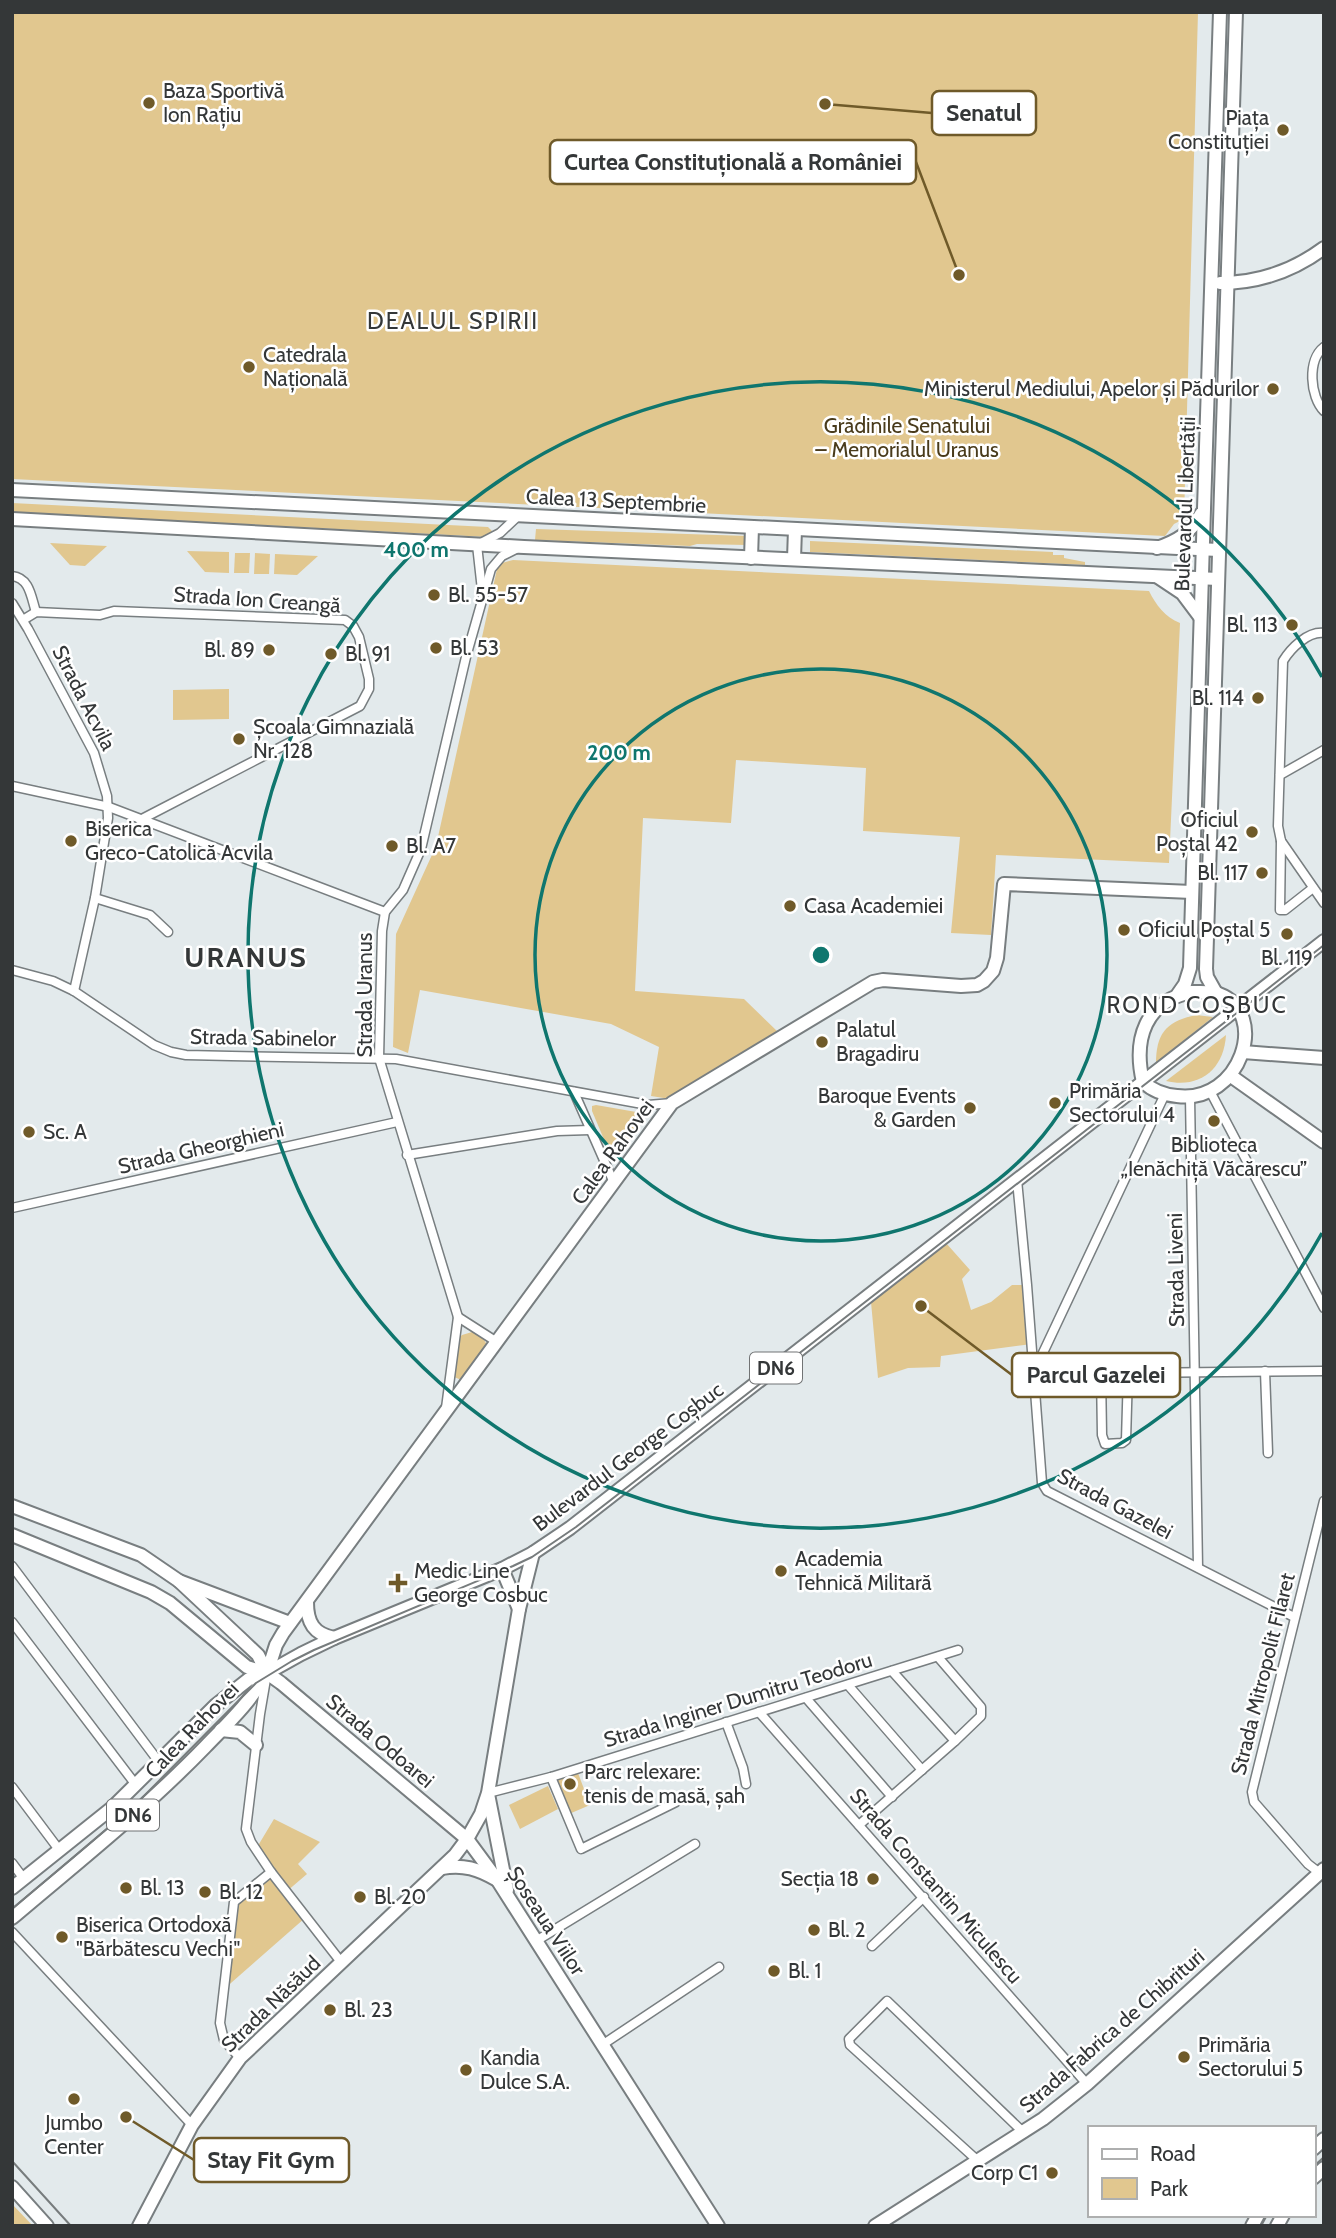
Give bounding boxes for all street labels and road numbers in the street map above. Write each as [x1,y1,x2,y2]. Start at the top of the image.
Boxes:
street label: Bulevardul Libertății [1169,416,1202,592]
street label: Calea 13 Septembrie [525,483,707,518]
street label: Strada Ion Creangă [173,581,341,618]
street label: Strada Acvila [47,641,121,754]
street label: Strada Uranus [352,932,377,1057]
street label: Strada Sabinelor [190,1024,337,1051]
street label: Calea Rahovei [566,1094,659,1209]
street label: Strada Gheorghieni [116,1116,286,1179]
street label: Strada Liveni [1162,1213,1189,1327]
road number: DN6 [750,1352,802,1384]
street label: Bulevardul George Coșbuc [528,1377,729,1538]
street label: Strada Gazelei [1053,1463,1177,1544]
street label: Strada Mitropolit Filaret [1225,1570,1300,1777]
street label: Strada Inginer Dumitru Teodoru [601,1647,875,1752]
street label: Calea Rahovei [140,1676,244,1783]
street label: Strada Odoarei [321,1688,439,1793]
street label: Strada Constantin Miculescu [845,1783,1028,1988]
road number: DN6 [107,1800,159,1830]
street label: Șoseaua Viilor [500,1862,591,1981]
street label: Strada Fabrica de Chibrituri [1014,1944,1209,2118]
street label: Strada Năsăud [216,1950,325,2057]

